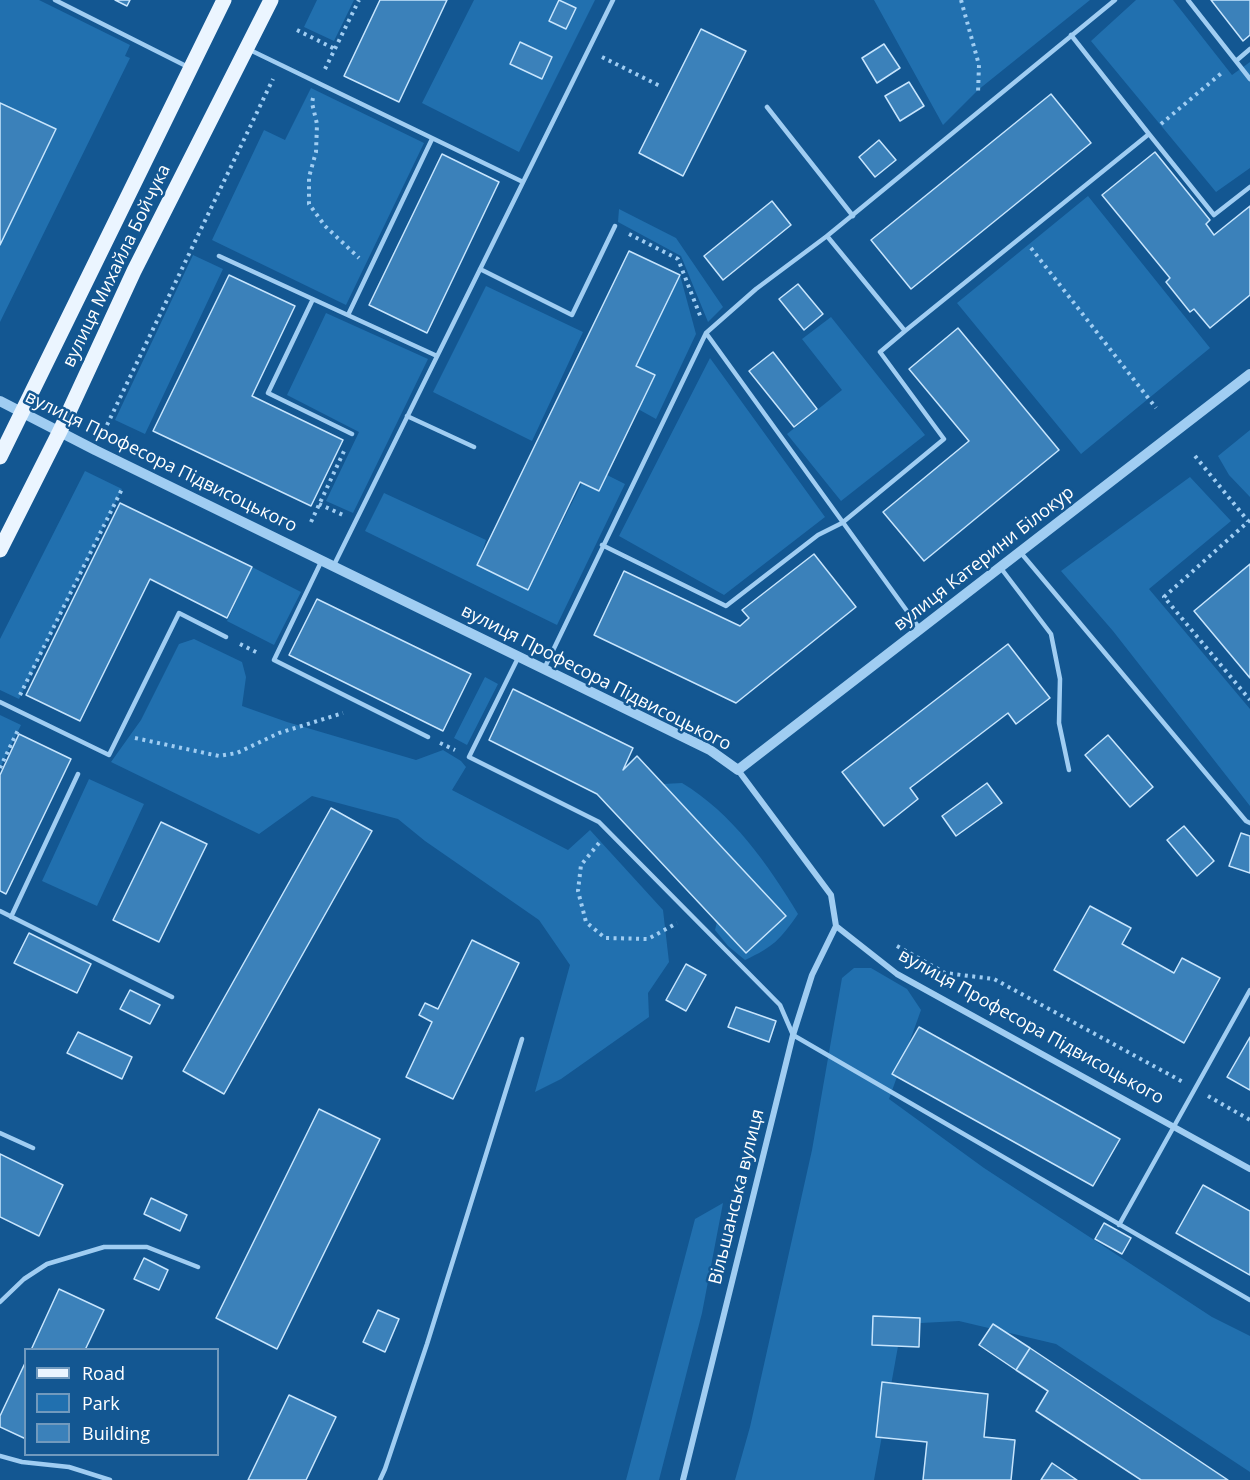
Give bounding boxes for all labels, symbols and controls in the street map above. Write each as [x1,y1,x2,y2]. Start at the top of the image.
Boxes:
street label: вулиця Михайла Бойчука [58,161,176,371]
street label: вулиця Професора Підвисоцького [21,387,301,537]
street label: вулиця Катерини Білокур [890,482,1078,636]
street label: вулиця Професора Підвисоцького [457,600,735,756]
street label: вулиця Професора Підвисоцького [895,945,1167,1109]
street label: Вільшанська вулиця [705,1107,769,1287]
legend [24,1348,219,1456]
text: Road [82,1361,125,1385]
text: Park [82,1391,120,1415]
text: Building [82,1421,150,1445]

